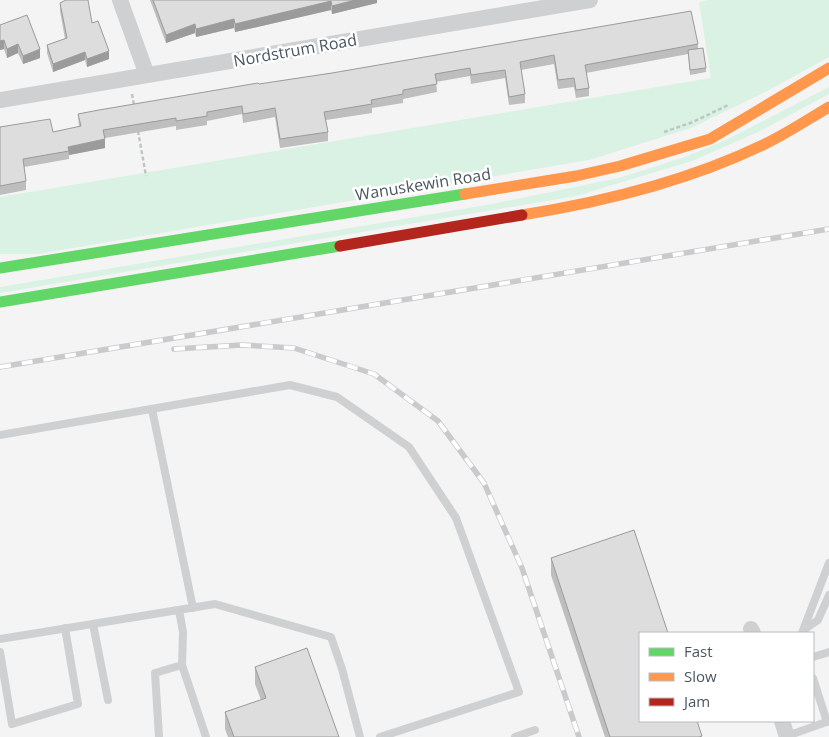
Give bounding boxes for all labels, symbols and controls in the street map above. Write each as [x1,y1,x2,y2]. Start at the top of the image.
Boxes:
street label: Nordstrum Road [232,28,358,72]
street label: Wanuskewin Road [354,162,492,206]
legend [639,632,814,722]
text: Fast [684,641,713,661]
text: Slow [684,666,717,686]
text: Jam [682,691,710,711]

